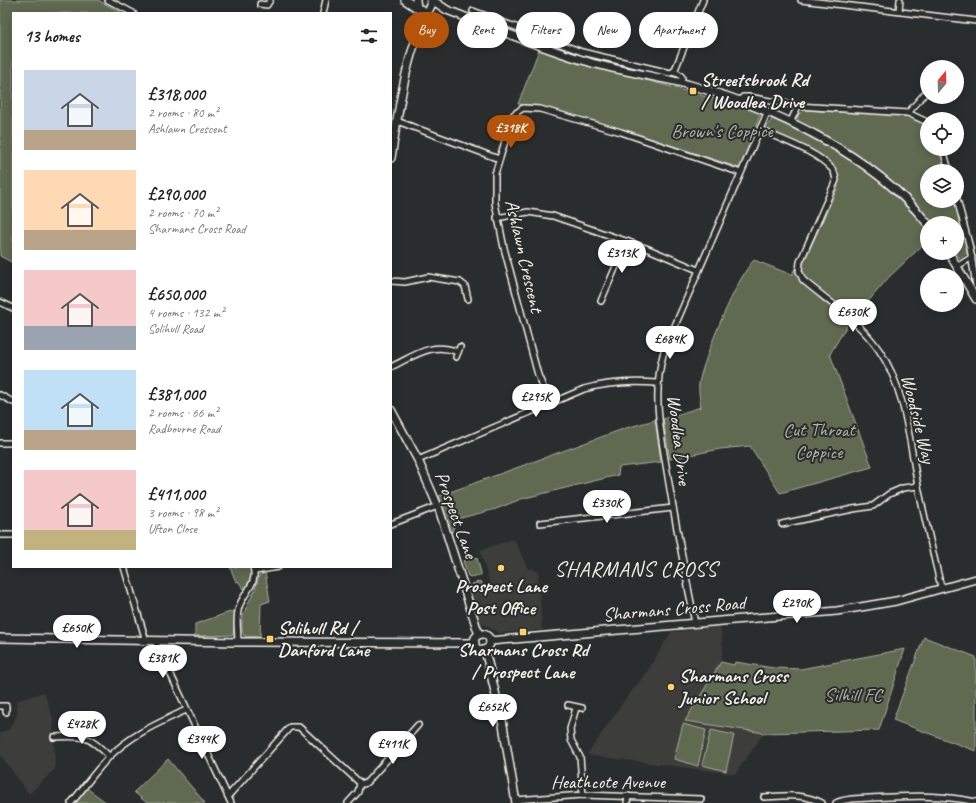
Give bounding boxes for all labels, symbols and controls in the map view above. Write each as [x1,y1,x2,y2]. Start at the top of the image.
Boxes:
chip: Buy [404,12,449,48]
chip: Rent [457,12,508,48]
chip: Filters [516,12,575,48]
chip: New [583,12,631,48]
chip: Apartment [639,12,718,48]
icon: filters [358,25,380,47]
text: 13 homes [24,26,80,47]
north arrow [920,60,964,104]
map controls [920,60,964,312]
place label: Streetsbrook Rd / Woodlea Drive [701,68,811,114]
text: £318,000 [148,84,205,105]
icon: home [56,86,104,134]
marker: Streetsbrook Rd / Woodlea Drive [688,86,698,96]
text: 2 rooms · 80 m² [148,105,218,121]
button: locate [920,112,964,156]
pin: £318K [483,115,539,149]
park label: Brown's Coppice [671,119,775,143]
text: £318K [496,120,526,136]
text: Ashlawn Crescent [148,121,227,137]
button: layers [920,164,964,208]
text: £290,000 [148,184,205,205]
icon: home [56,186,104,234]
street label: Ashlawn Crescent [499,197,549,316]
text: 2 rooms · 70 m² [148,205,218,221]
button: + [920,216,964,260]
text: Sharmans Cross Road [148,221,246,237]
pin: £313K [594,240,650,274]
text: £313K [607,245,637,261]
button: − [920,268,964,312]
text: £650,000 [148,284,205,305]
icon: home [56,286,104,334]
pin: £630K [825,299,881,333]
text: £630K [838,304,868,320]
text: 4 rooms · 132 m² [148,305,224,321]
text: Solihull Road [148,321,203,337]
pin: £684K [642,326,698,360]
text: £684K [655,331,685,347]
street label: Woodside Way [895,372,941,467]
text: £381,000 [148,384,205,405]
pin: £295K [508,384,564,418]
icon: home [56,386,104,434]
text: £295K [521,389,551,405]
street label: Woodlea Drive [662,394,697,488]
text: 2 rooms · 66 m² [148,405,218,421]
park label: Cut Throat Coppice [783,418,857,464]
text: Radbourne Road [148,421,220,437]
street label: Prospect Lane [429,468,483,563]
text: £411,000 [148,484,205,505]
icon: home [56,486,104,534]
pin: £330K [579,490,635,524]
text: £330K [592,495,622,511]
text: 3 rooms · 98 m² [148,505,218,521]
text: Ufton Close [148,521,197,537]
district label: SHARMANS CROSS [555,556,720,582]
marker: Prospect Lane Post Office [496,563,506,573]
place label: Prospect Lane Post Office [455,574,549,620]
pin: £290K [769,590,825,624]
street label: Sharmans Cross Road [602,591,749,627]
text: £290K [782,595,812,611]
pin: £650K [49,615,105,649]
place label: Solihull Rd / Danford Lane [278,616,371,662]
text: £650K [62,620,92,636]
marker: Sharmans Cross Rd / Prospect Lane [518,627,528,637]
marker: Solihull Rd / Danford Lane [265,634,275,644]
place label: Sharmans Cross Rd / Prospect Lane [458,638,592,684]
pin: £381K [135,645,191,679]
text: £381K [148,650,178,666]
place label: Sharmans Cross Junior School [677,664,790,710]
marker: Sharmans Cross Junior School [666,682,676,692]
park label: Silhill FC [824,683,885,707]
pin: £652K [465,694,521,728]
text: £652K [478,699,508,715]
pin: £428K [54,711,110,745]
text: £428K [67,716,97,732]
pin: £344K [174,726,230,760]
text: £344K [187,731,217,747]
pin: £411K [365,731,421,765]
text: £411K [378,736,408,752]
street label: Heathcote Avenue [551,770,667,794]

